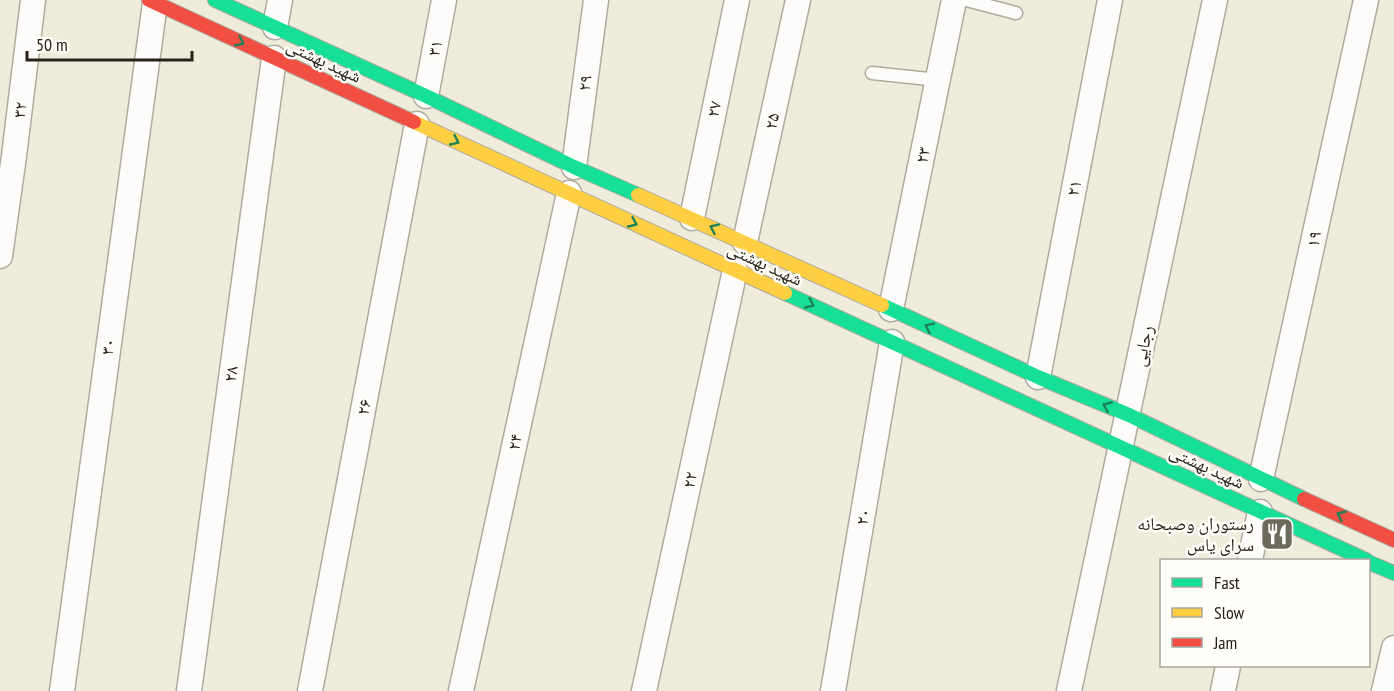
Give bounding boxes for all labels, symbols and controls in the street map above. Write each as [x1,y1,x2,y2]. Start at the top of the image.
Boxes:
scale bar [27,24,192,62]
text: 50 m [36,33,68,56]
street label: شهید بهشتی [283,33,365,88]
one-way arrow [234,35,245,47]
street label: ۳۱ [422,38,447,58]
street label: ۲۹ [572,74,597,92]
street label: ۲۷ [701,99,726,119]
street label: ۳۲ [7,101,32,119]
street label: ۲۵ [759,111,784,131]
one-way arrow [449,134,460,146]
street label: ۲۳ [910,145,935,165]
street label: ۲۱ [1061,178,1086,198]
one-way arrow [626,215,637,227]
one-way arrow [709,223,720,235]
street label: ۱۹ [1301,229,1326,249]
street label: شهید بهشتی [724,236,806,291]
one-way arrow [803,297,814,309]
one-way arrow [924,322,935,334]
street label: رجایی [1127,323,1158,369]
street label: ۳۰ [95,337,120,357]
street label: ۲۸ [218,364,243,384]
street label: ۲۶ [351,397,376,417]
one-way arrow [1102,401,1113,413]
street label: ۲۴ [502,432,527,452]
street label: شهید بهشتی [1166,439,1248,494]
street label: ۲۲ [677,470,702,490]
street label: ۲۰ [850,507,875,527]
one-way arrow [1336,511,1347,523]
place label: رستوران وصبحانه سرای یاس [1137,512,1254,556]
restaurant icon: رستوران وصبحانه سرای یاس [1259,516,1295,552]
legend [1160,559,1370,667]
text: Fast [1214,571,1240,594]
text: Slow [1214,601,1245,624]
text: Jam [1213,631,1237,654]

